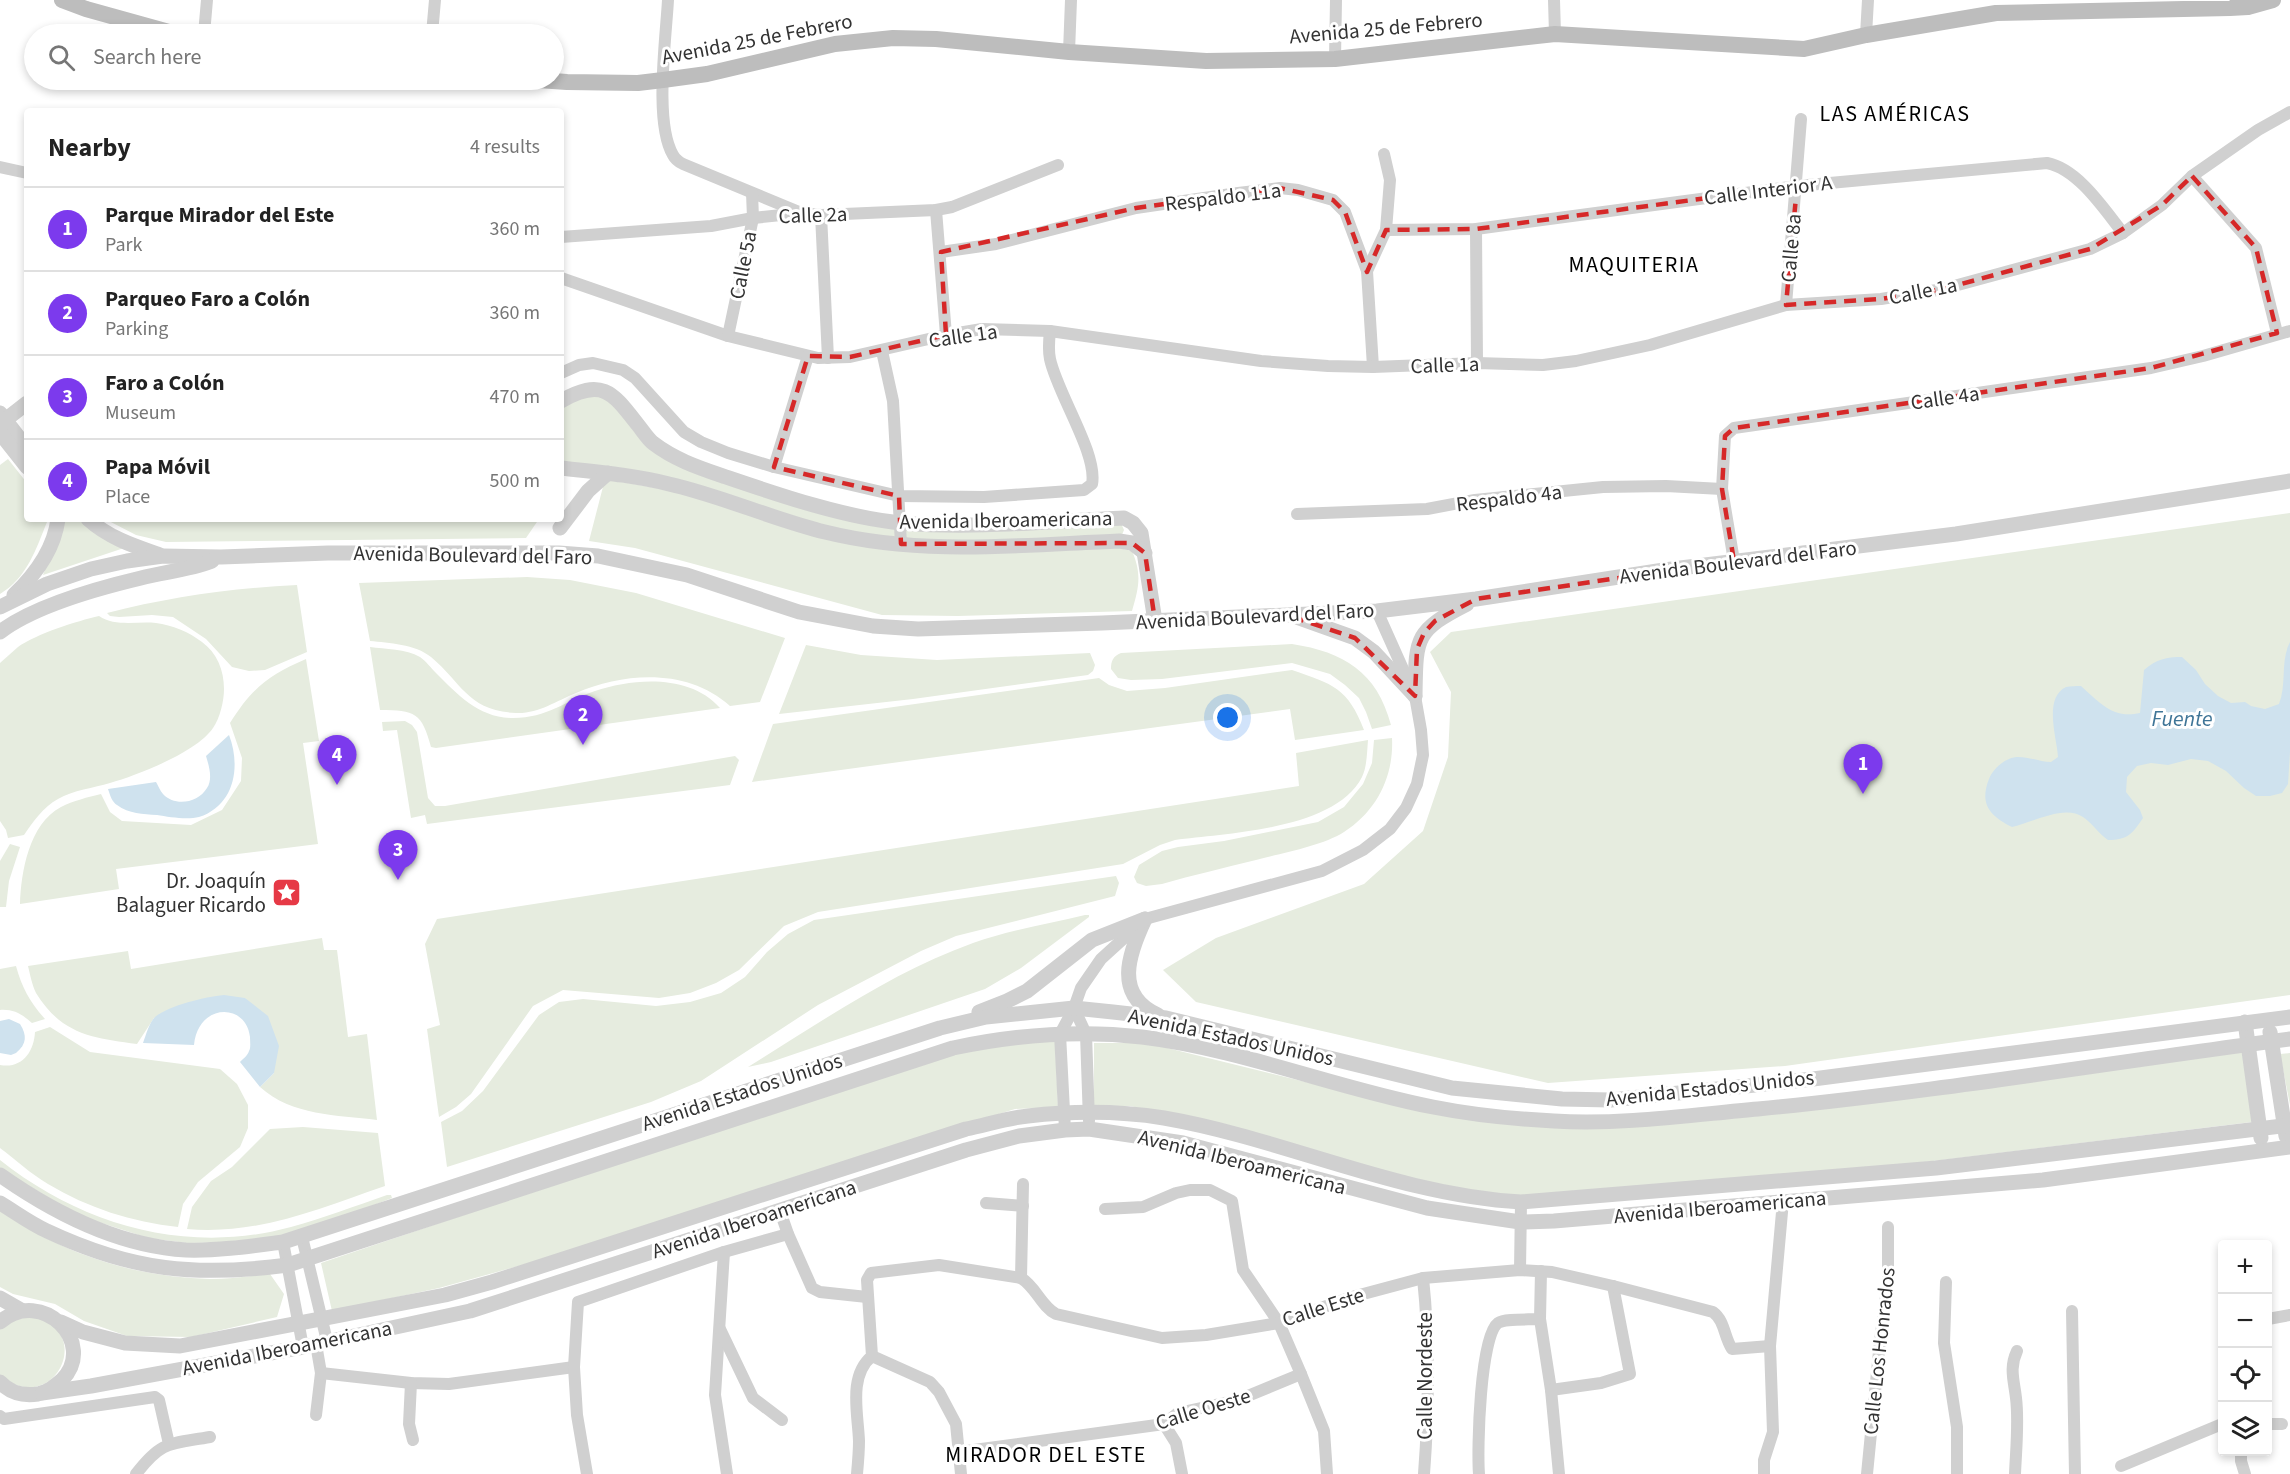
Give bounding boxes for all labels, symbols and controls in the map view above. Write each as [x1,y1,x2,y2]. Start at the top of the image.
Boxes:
street label: Avenida 25 de Febrero [1288,5,1484,51]
street label: Avenida 25 de Febrero [659,6,855,72]
search box [24,24,564,90]
icon: search [45,41,78,74]
text: Search here [93,41,201,73]
district label: LAS AMÉRICAS [1820,98,1970,130]
text: Nearby [48,129,131,166]
text: 4 results [470,133,540,161]
street label: Calle Interior A [1702,167,1834,213]
street label: Respaldo 11a [1163,175,1283,219]
text: Parque Mirador del Este [105,199,334,231]
street label: Calle 2a [778,199,848,231]
street label: Calle 8a [1773,212,1809,284]
text: 1 [62,215,73,243]
text: 360 m [490,215,540,243]
street label: Calle 5a [722,228,764,302]
text: Park [105,231,142,259]
district label: MAQUITERIA [1569,249,1699,281]
street label: Calle 1a [1886,270,1960,312]
text: Parqueo Faro a Colón [105,283,310,315]
text: 2 [62,299,73,327]
text: 360 m [490,299,540,327]
text: Parking [105,315,168,343]
street label: Calle 1a [927,316,999,356]
street label: Calle 1a [1410,349,1480,381]
text: Faro a Colón [105,367,225,399]
street label: Calle 4a [1909,378,1981,418]
text: 3 [62,383,73,411]
text: 470 m [490,383,540,411]
text: Museum [105,399,176,427]
text: Papa Móvil [105,451,210,483]
text: 4 [62,467,73,495]
text: 500 m [490,467,540,495]
street label: Respaldo 4a [1454,477,1564,519]
text: Place [105,483,150,511]
street label: Avenida Iberoamericana [899,503,1113,537]
street label: Avenida Boulevard del Faro [1618,533,1858,591]
street label: Avenida Boulevard del Faro [353,538,593,572]
street label: Avenida Boulevard del Faro [1135,595,1375,637]
pin: 2 [564,696,602,745]
your location [1213,703,1242,732]
water label: Fuente [2151,703,2213,735]
pin: 4 [318,736,356,785]
pin: 1 [1844,744,1882,794]
pin: 3 [378,830,418,880]
place label: Dr. Joaquín Balaguer Ricardo [116,866,266,920]
place icon: Dr. Joaquín Balaguer Ricardo [271,877,303,909]
street label: Avenida Estados Unidos [1126,1001,1337,1073]
street label: Avenida Estados Unidos [638,1045,846,1139]
street label: Avenida Estados Unidos [1604,1062,1816,1114]
street label: Avenida Iberoamericana [1135,1122,1349,1202]
street label: Avenida Iberoamericana [648,1172,860,1266]
street label: Avenida Iberoamericana [1613,1183,1827,1231]
map controls [2218,1240,2272,1456]
button: + [2218,1240,2272,1294]
street label: Calle Los Honrados [1855,1266,1903,1436]
street label: Calle Este [1278,1280,1368,1334]
button: − [2218,1294,2272,1348]
street label: Calle Nordeste [1410,1312,1440,1440]
street label: Avenida Iberoamericana [180,1313,394,1383]
button: locate [2218,1348,2272,1402]
street label: Calle Oeste [1152,1380,1254,1438]
button: layers [2218,1402,2272,1456]
district label: MIRADOR DEL ESTE [945,1439,1147,1471]

